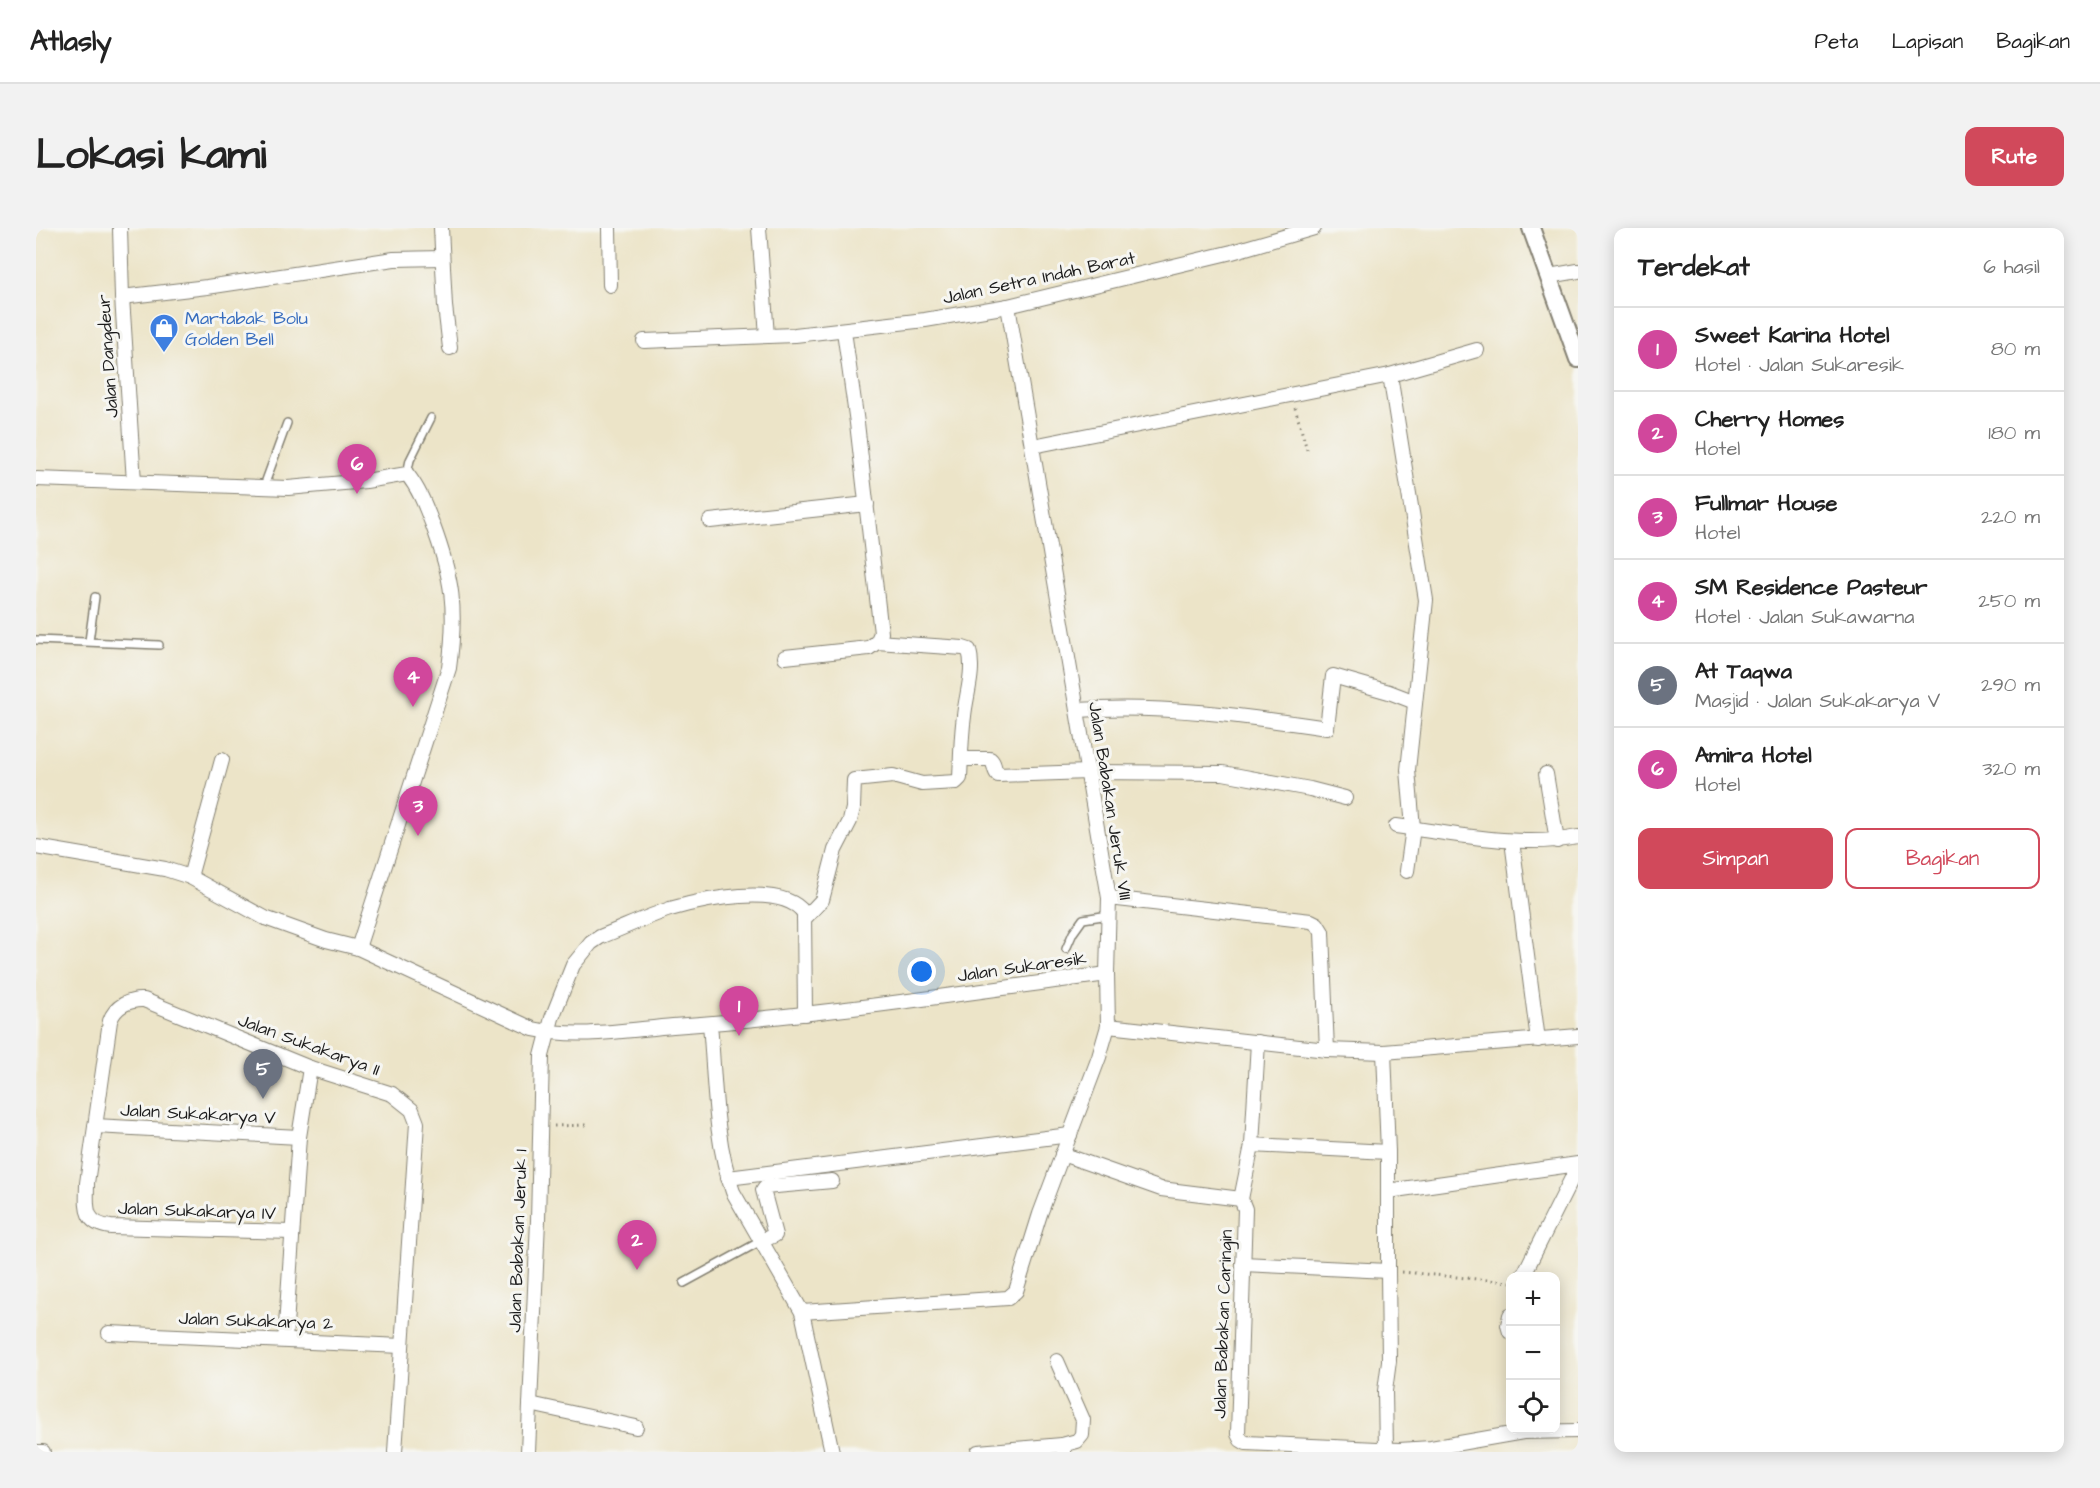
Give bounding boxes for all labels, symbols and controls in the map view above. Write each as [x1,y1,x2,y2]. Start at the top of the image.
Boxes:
text: Atlasly [30,22,112,61]
text: Peta [1815,27,1858,56]
text: Lapisan [1891,27,1963,56]
text: Bagikan [1996,27,2070,56]
text: Lokasi kami [36,127,266,185]
button: Rute [1965,127,2064,186]
street label: Jalan Setra Indah Barat [940,245,1138,311]
text: Terdekat [1638,249,1750,285]
text: 6 hasil [1983,253,2040,281]
street label: Jalan Dangdeur [91,293,126,419]
place label: Martabak Bolu Golden Bell [185,306,308,352]
shop icon: Martabak Bolu Golden Bell [148,312,180,354]
text: Sweet Karina Hotel [1695,320,1889,351]
text: 1 [1656,335,1659,363]
text: 80 m [1991,335,2040,363]
text: Hotel · Jalan Sukaresik [1695,351,1904,379]
text: Cherry Homes [1695,404,1844,435]
text: 2 [1652,419,1663,447]
text: 180 m [1988,419,2040,447]
text: Hotel [1695,435,1740,463]
pin: 6 [338,444,376,494]
text: Fullmar House [1695,488,1837,519]
text: 3 [1652,503,1663,531]
text: 220 m [1981,503,2040,531]
text: Hotel [1695,519,1740,547]
text: SM Residence Pasteur [1695,572,1927,603]
text: 4 [1651,587,1664,615]
text: 250 m [1978,587,2040,615]
text: Hotel · Jalan Sukawarna [1695,603,1914,631]
text: At Taqwa [1695,656,1792,687]
pin: 4 [394,658,433,707]
text: 5 [1650,671,1665,699]
text: 290 m [1981,671,2040,699]
text: Masjid · Jalan Sukakarya V [1695,687,1940,715]
street label: Jalan Babakan Jeruk VIII [1082,700,1138,902]
text: Amira Hotel [1695,740,1812,771]
text: 6 [1651,755,1664,783]
text: 320 m [1982,755,2040,783]
text: Hotel [1695,771,1740,799]
pin: 3 [398,786,437,836]
button: Simpan [1638,828,1833,889]
button: Bagikan [1845,828,2040,889]
street label: Jalan Sukaresik [956,946,1088,988]
your location [907,957,936,986]
pin: 1 [720,986,758,1036]
street label: Jalan Sukakarya II [234,1008,384,1083]
pin: 5 [244,1050,282,1099]
street label: Jalan Sukakarya V [120,1097,276,1132]
street label: Jalan Babakan Jeruk 1 [502,1149,534,1333]
street label: Jalan Sukakarya IV [117,1196,276,1227]
pin: 2 [618,1220,656,1270]
street label: Jalan Babakan Caringin [1207,1229,1240,1419]
map controls [1506,1272,1560,1434]
button: + [1506,1272,1560,1326]
street label: Jalan Sukakarya 2 [178,1306,334,1337]
button: − [1506,1326,1560,1380]
button: locate [1506,1380,1560,1434]

